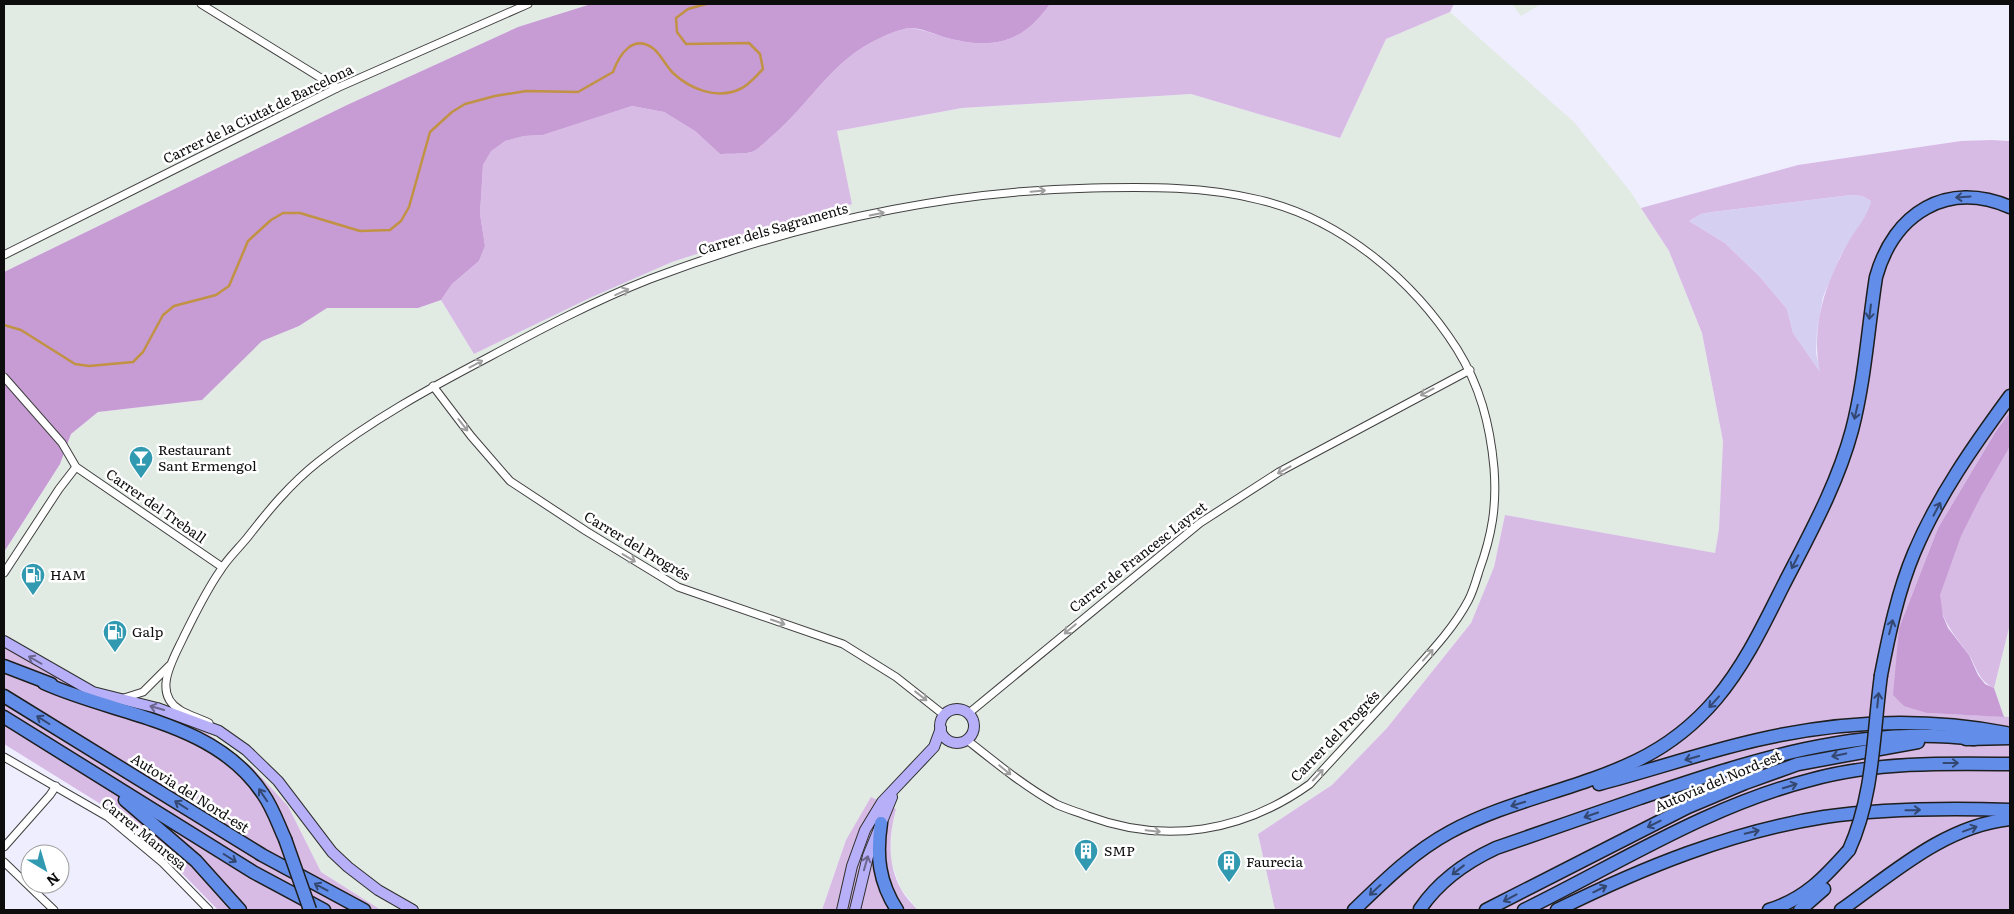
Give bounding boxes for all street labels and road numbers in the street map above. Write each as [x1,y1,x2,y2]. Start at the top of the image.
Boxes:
street label: Carrer de la Ciutat de Barcelona [159,58,356,168]
street label: Carrer dels Sagraments [696,197,850,259]
street label: Carrer del Treball [102,463,211,548]
street label: Carrer de Francesc Layret [1064,496,1211,616]
street label: Carrer del Progrés [581,506,694,585]
street label: Carrer del Progrés [1285,685,1383,786]
street label: Autovia del Nord-est [1651,744,1784,816]
street label: Autovia del Nord-est [128,748,254,837]
street label: Carrer Manresa [98,793,192,874]

